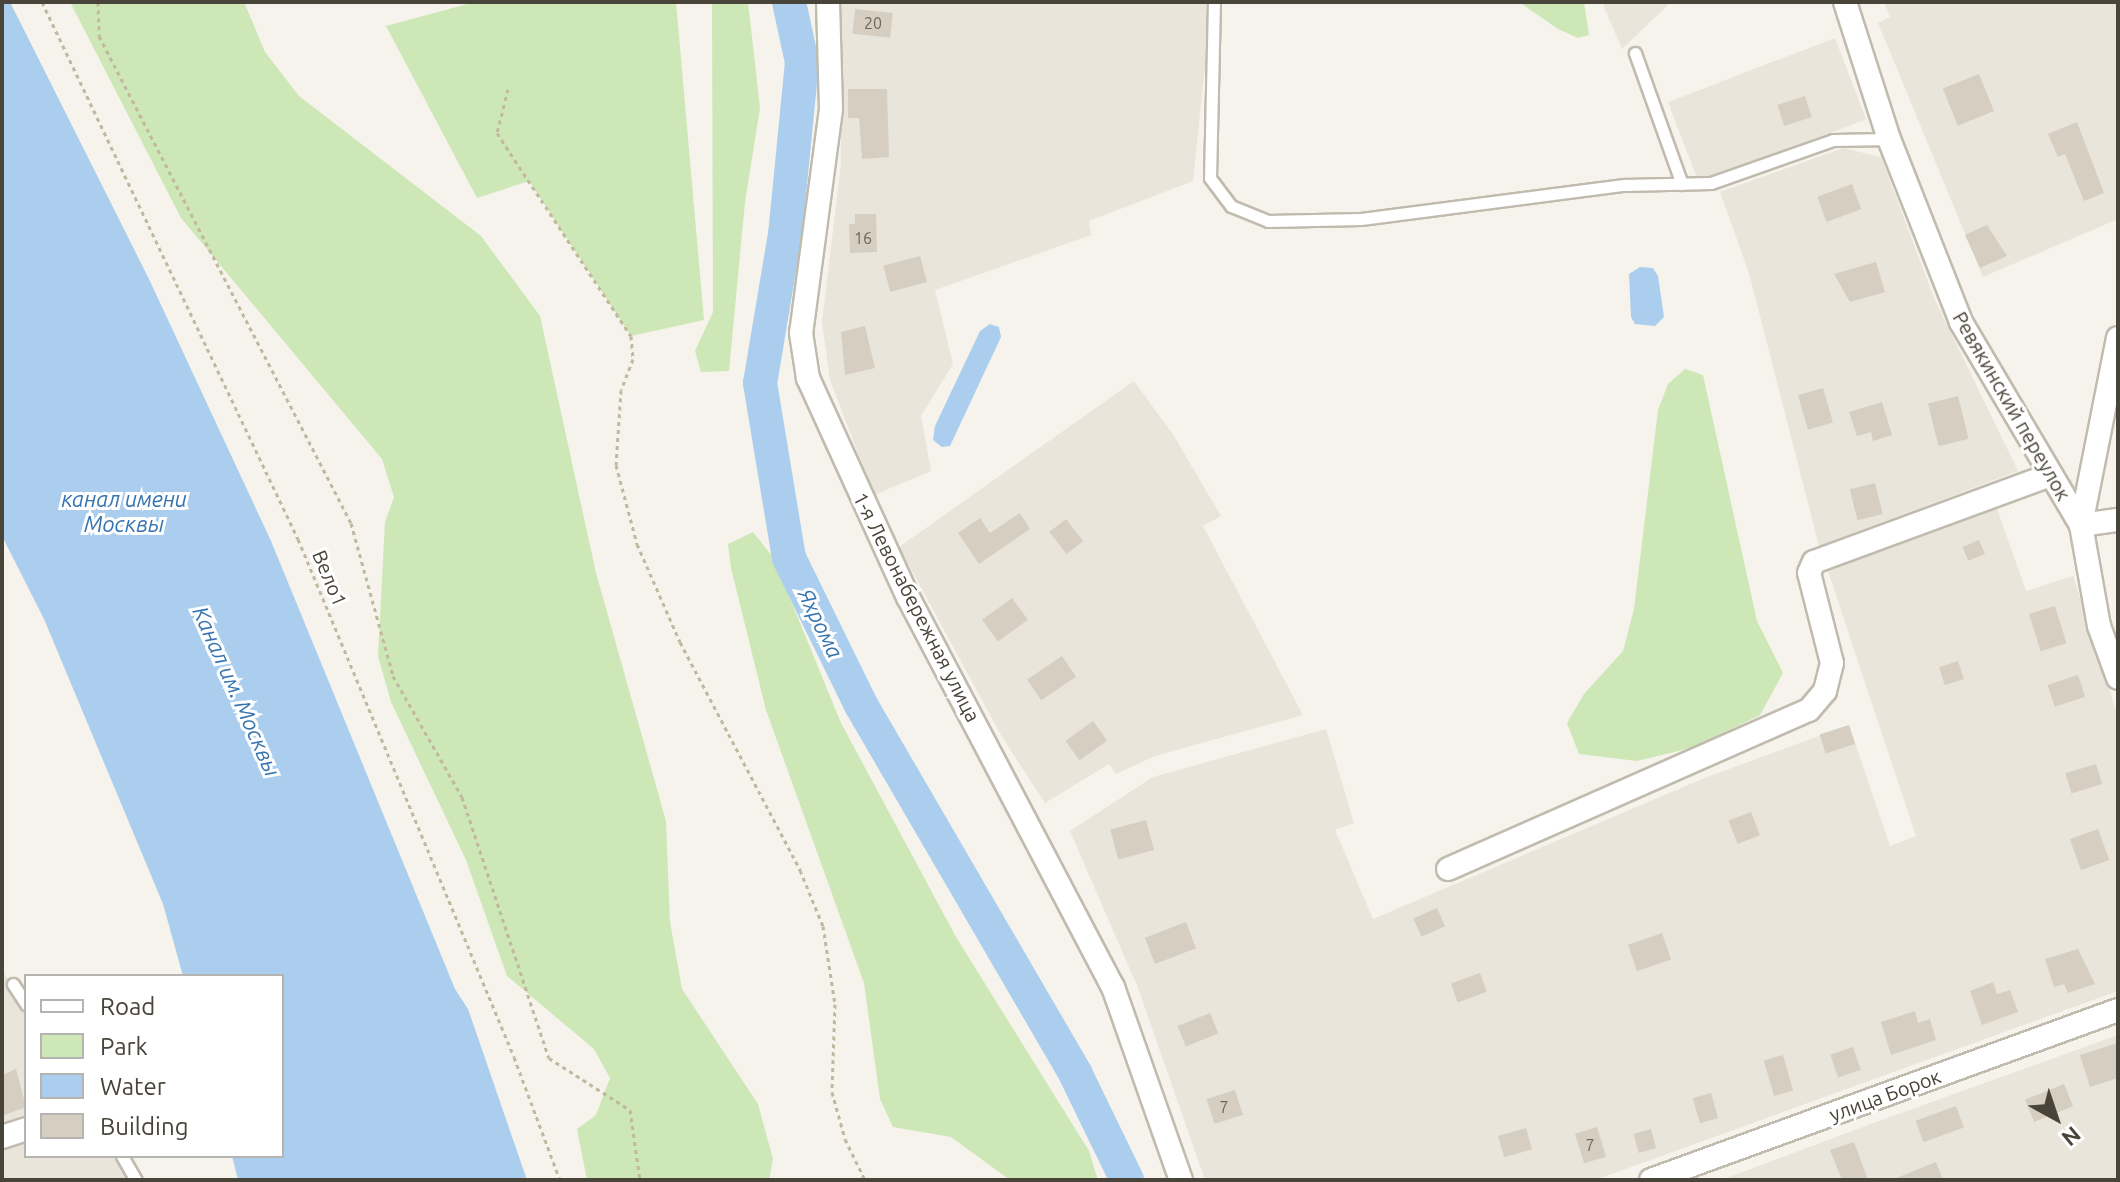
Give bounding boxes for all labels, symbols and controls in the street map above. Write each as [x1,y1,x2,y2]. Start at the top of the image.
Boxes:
house number: 20 [864,13,882,33]
house number: 16 [854,228,872,248]
street label: Ревякинский переулок [1948,307,2076,505]
water label: канал имени Москвы [61,485,187,536]
street label: 1-я Левонабережная улица [849,488,985,726]
street label: Вело1 [308,546,352,610]
water label: Яхрома [793,584,849,662]
water label: Канал им. Москвы [188,602,286,780]
legend [24,974,284,1158]
text: Road [100,993,155,1020]
text: Park [100,1033,148,1060]
street label: улица Борок [1826,1064,1944,1126]
text: Water [100,1073,166,1100]
north arrow [2016,1078,2096,1158]
house number: 7 [1219,1097,1229,1117]
text: Building [100,1113,188,1140]
text: N [2057,1122,2086,1152]
house number: 7 [1585,1135,1595,1155]

